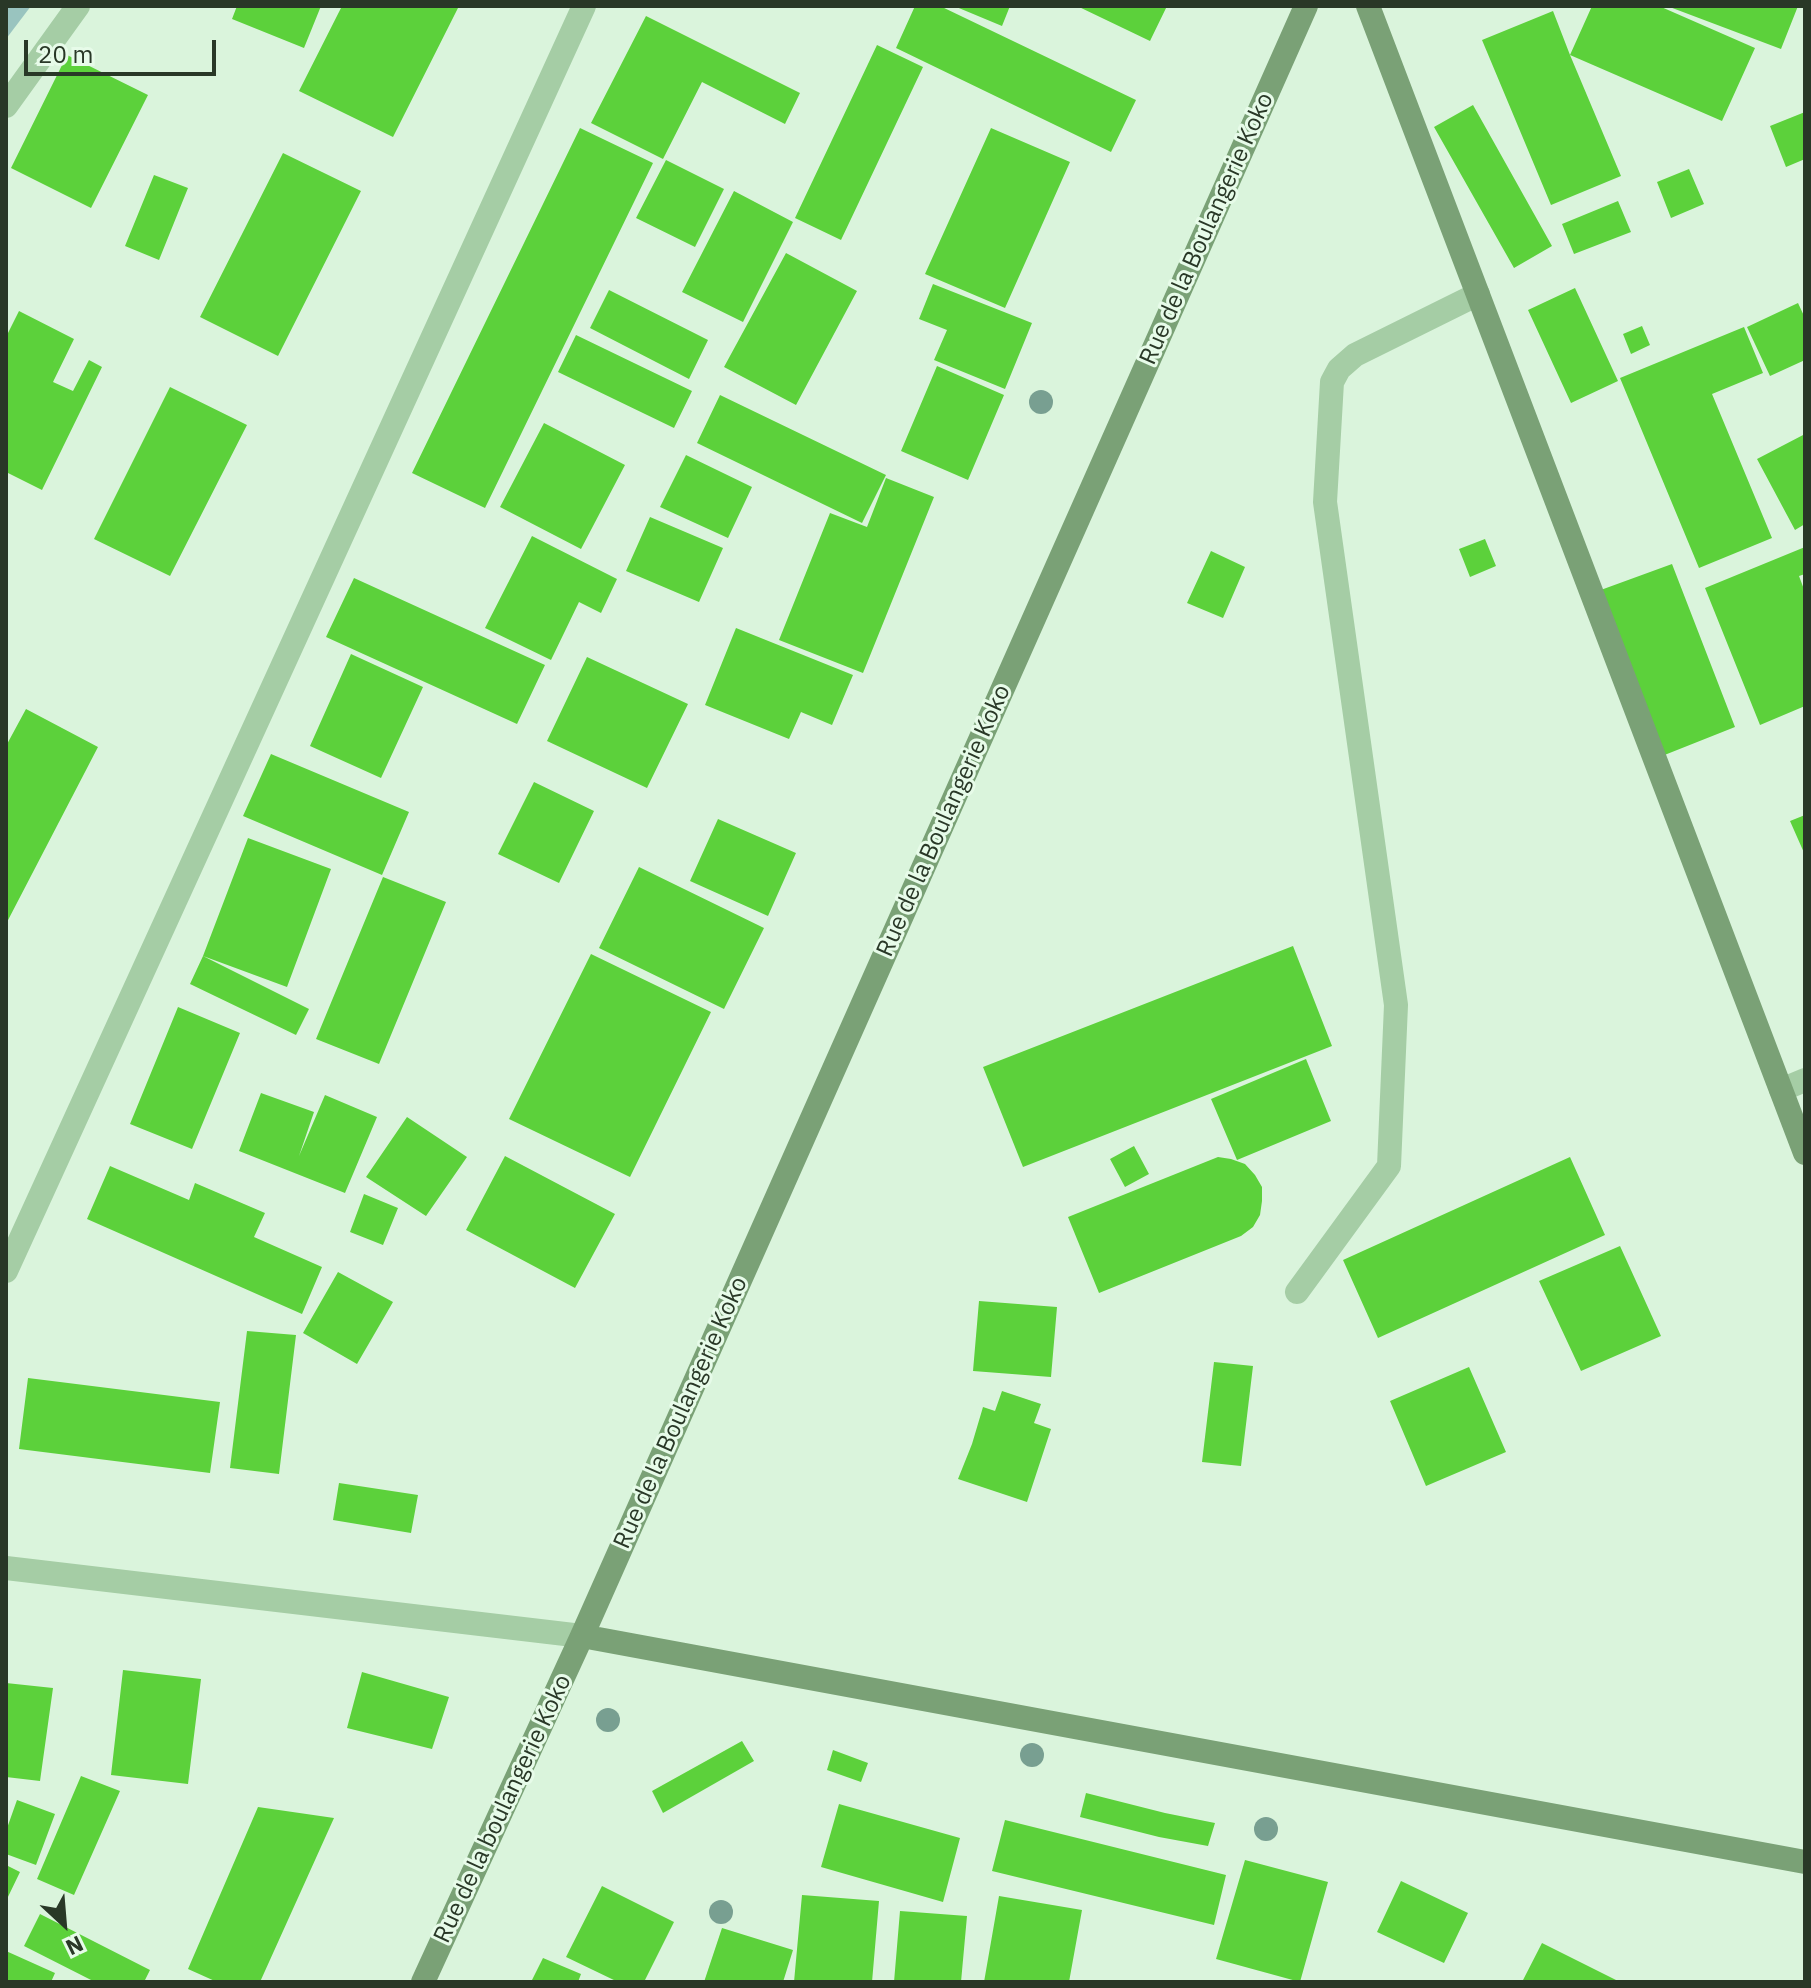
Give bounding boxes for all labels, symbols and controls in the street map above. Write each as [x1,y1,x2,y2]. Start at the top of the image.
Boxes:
scale bar [28,24,220,74]
text: 20 m [38,38,93,70]
street label: Rue de la Boulangerie Koko [1134,89,1280,369]
street label: Rue de la Boulangerie Koko [871,681,1017,961]
street label: Rue de la Boulangerie Koko [608,1273,754,1553]
street label: Rue de la boulangerie Koko [428,1670,578,1948]
north arrow [24,1884,104,1964]
text: N [61,1929,88,1963]

